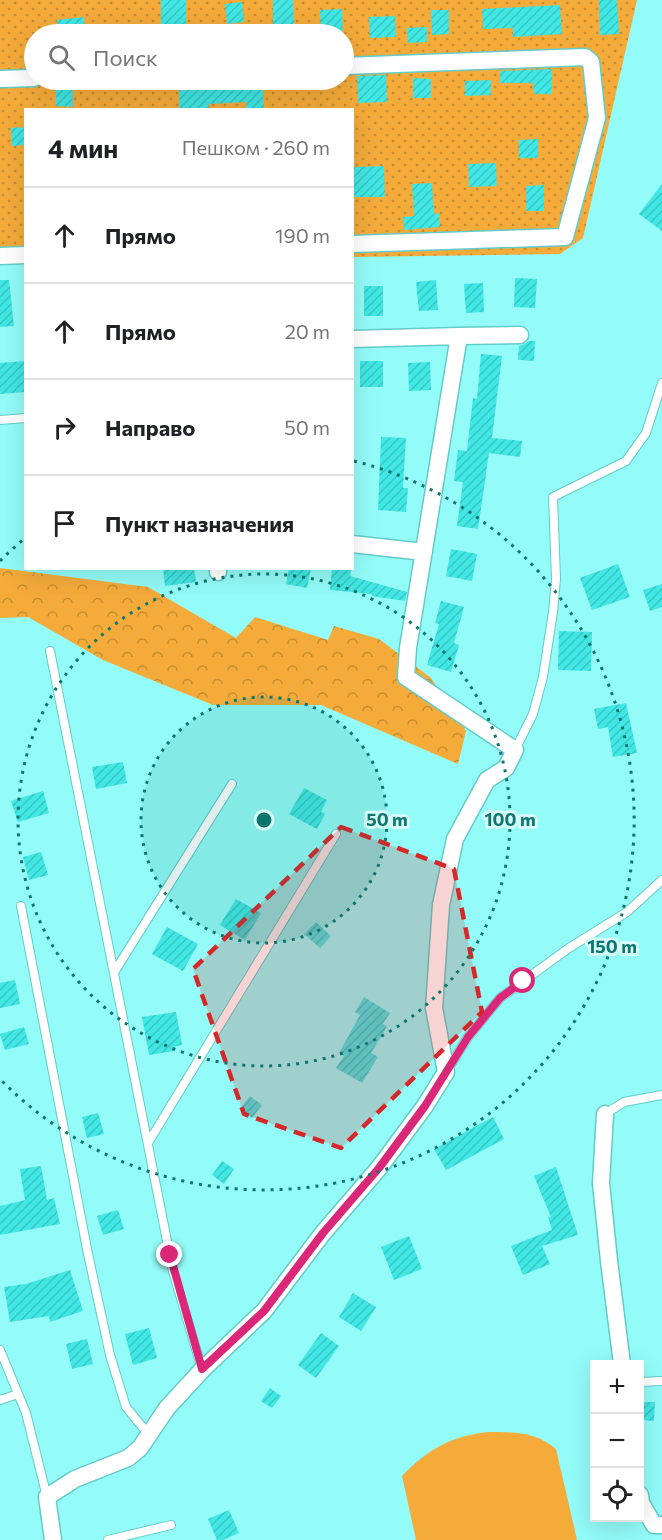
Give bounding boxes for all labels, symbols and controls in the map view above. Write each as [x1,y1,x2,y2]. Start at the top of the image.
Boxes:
search box [24,24,354,90]
icon: search [45,41,78,74]
text: Поиск [93,44,158,71]
text: 4 мин [48,132,118,163]
text: Пешком · 260 m [182,135,330,159]
icon: ahead [48,219,81,252]
text: Прямо [105,222,176,249]
text: 190 m [275,223,330,247]
icon: ahead [48,315,81,348]
text: Прямо [105,318,176,345]
text: 20 m [285,319,330,343]
icon: right [48,411,81,444]
text: Направо [105,414,195,441]
text: 50 m [284,415,330,439]
icon: arrive [48,507,81,540]
text: Пункт назначения [105,510,294,537]
text: 50 m [366,808,408,830]
text: 100 m [484,808,536,830]
centre of rings [254,810,274,830]
text: 150 m [587,935,637,957]
route start [509,967,535,993]
route end [156,1241,182,1267]
map controls [590,1360,644,1522]
button: + [590,1360,644,1414]
button: − [590,1414,644,1468]
button: locate [590,1468,644,1522]

